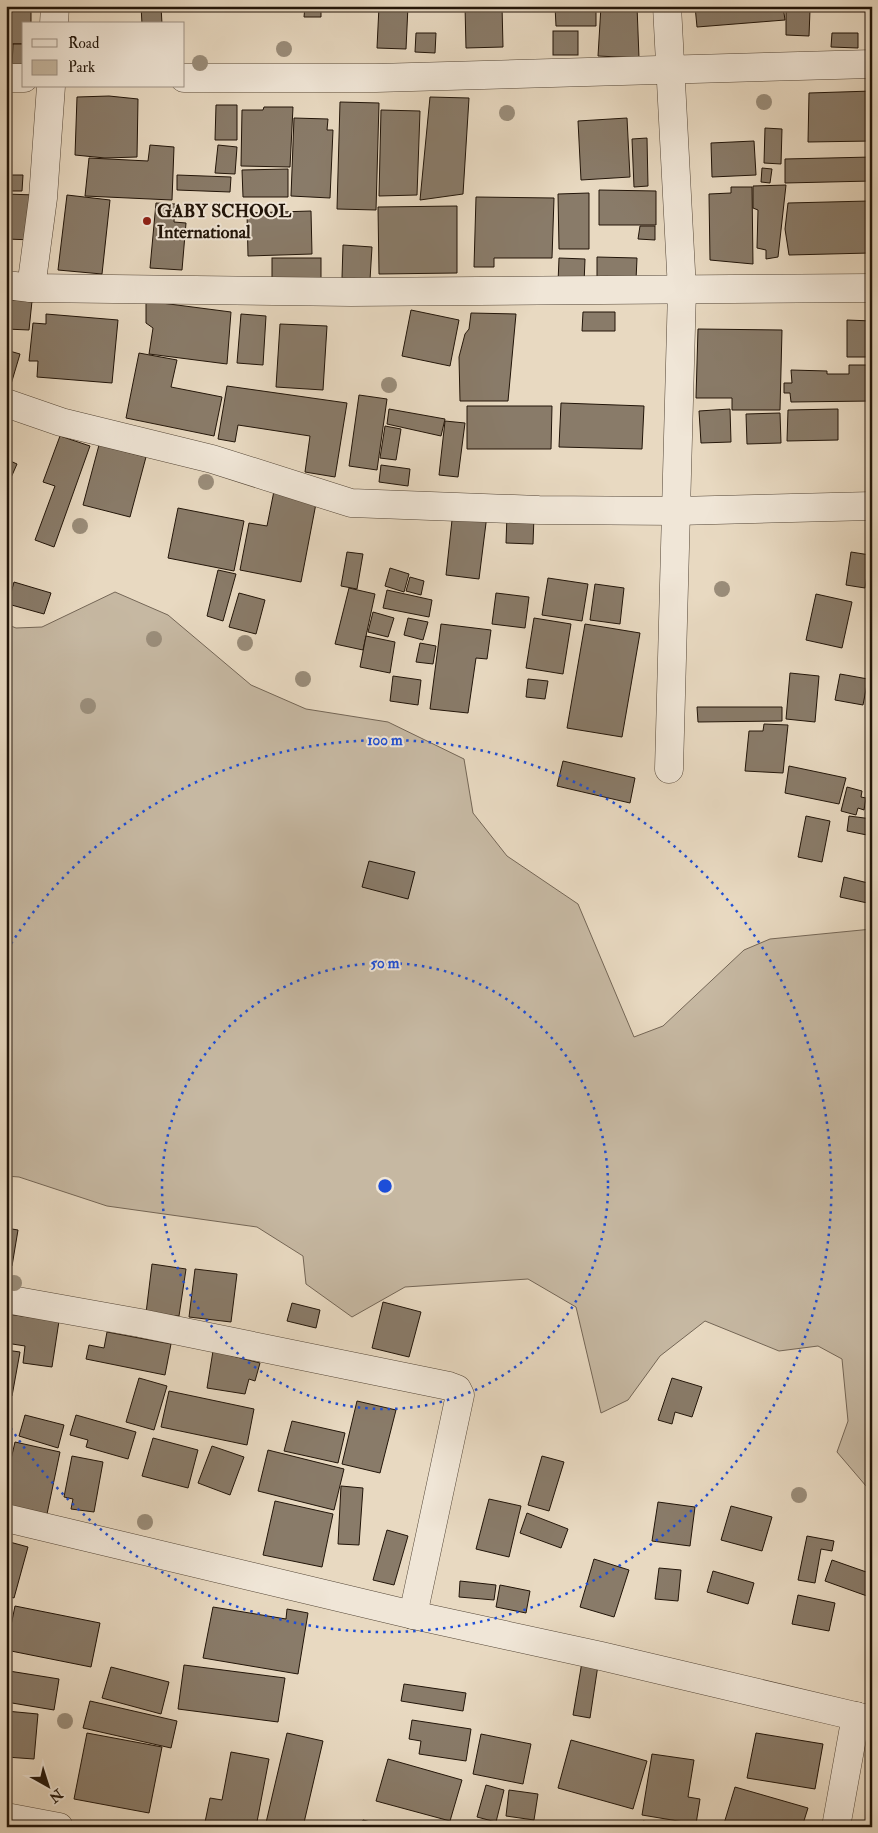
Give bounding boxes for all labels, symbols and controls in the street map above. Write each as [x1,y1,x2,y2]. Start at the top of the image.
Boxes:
legend [22,22,185,88]
text: Road [68,34,100,53]
text: Park [68,58,95,77]
place label: GABY SCHOOL International [157,200,292,244]
marker: GABY SCHOOL International [141,215,153,227]
text: 100 m [367,731,403,750]
text: 50 m [371,954,400,973]
centre of rings [376,1177,394,1195]
north arrow [22,1760,72,1810]
text: N [45,1785,67,1807]

